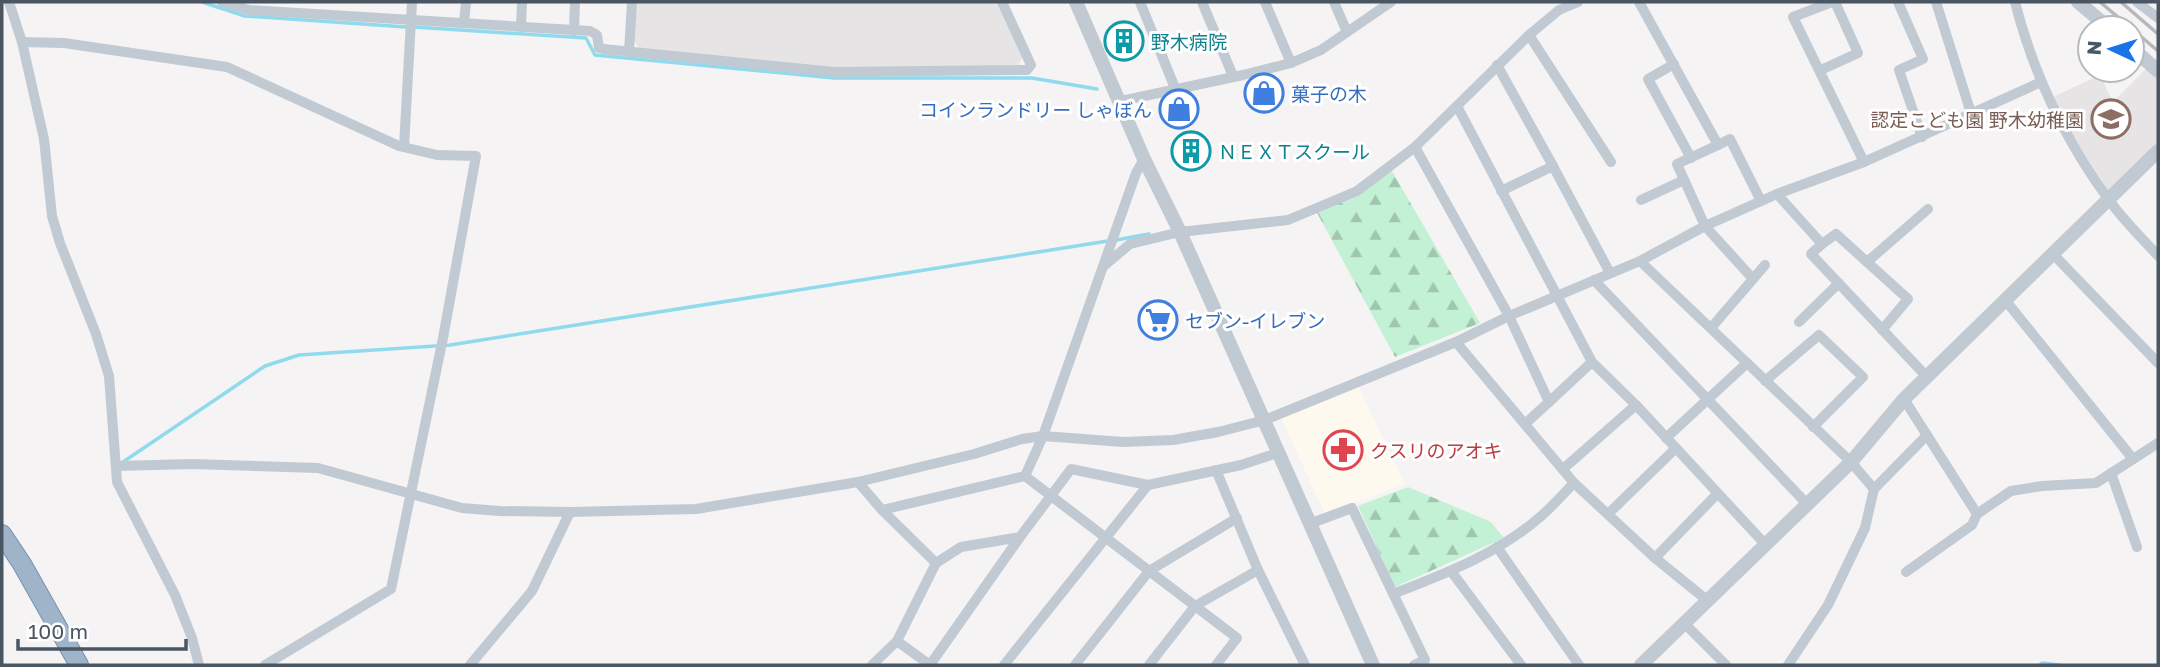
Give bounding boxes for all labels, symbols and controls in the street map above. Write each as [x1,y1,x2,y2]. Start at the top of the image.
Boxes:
north arrow [2076,14,2146,84]
building icon: 野木病院 [1103,20,1145,62]
place label: 野木病院 [1151,30,1227,53]
text: N [2082,40,2106,56]
shop icon: 菓子の木 [1243,72,1285,114]
place label: 菓子の木 [1291,82,1367,105]
shop icon: コインランドリー しゃぼん [1158,88,1200,130]
place label: コインランドリー しゃぼん [919,98,1152,121]
school or university icon: 認定こども園 野木幼稚園 [2090,98,2132,140]
place label: 認定こども園 野木幼稚園 [1870,108,2084,131]
building icon: ＮＥＸＴスクール [1170,130,1212,172]
place label: ＮＥＸＴスクール [1218,140,1370,163]
supermarket icon: セブン-イレブン [1137,299,1179,341]
place label: セブン-イレブン [1185,309,1325,332]
pharmacy icon: クスリのアオキ [1322,429,1364,471]
place label: クスリのアオキ [1370,439,1502,462]
scale bar [18,608,186,652]
text: 100 m [28,618,88,644]

